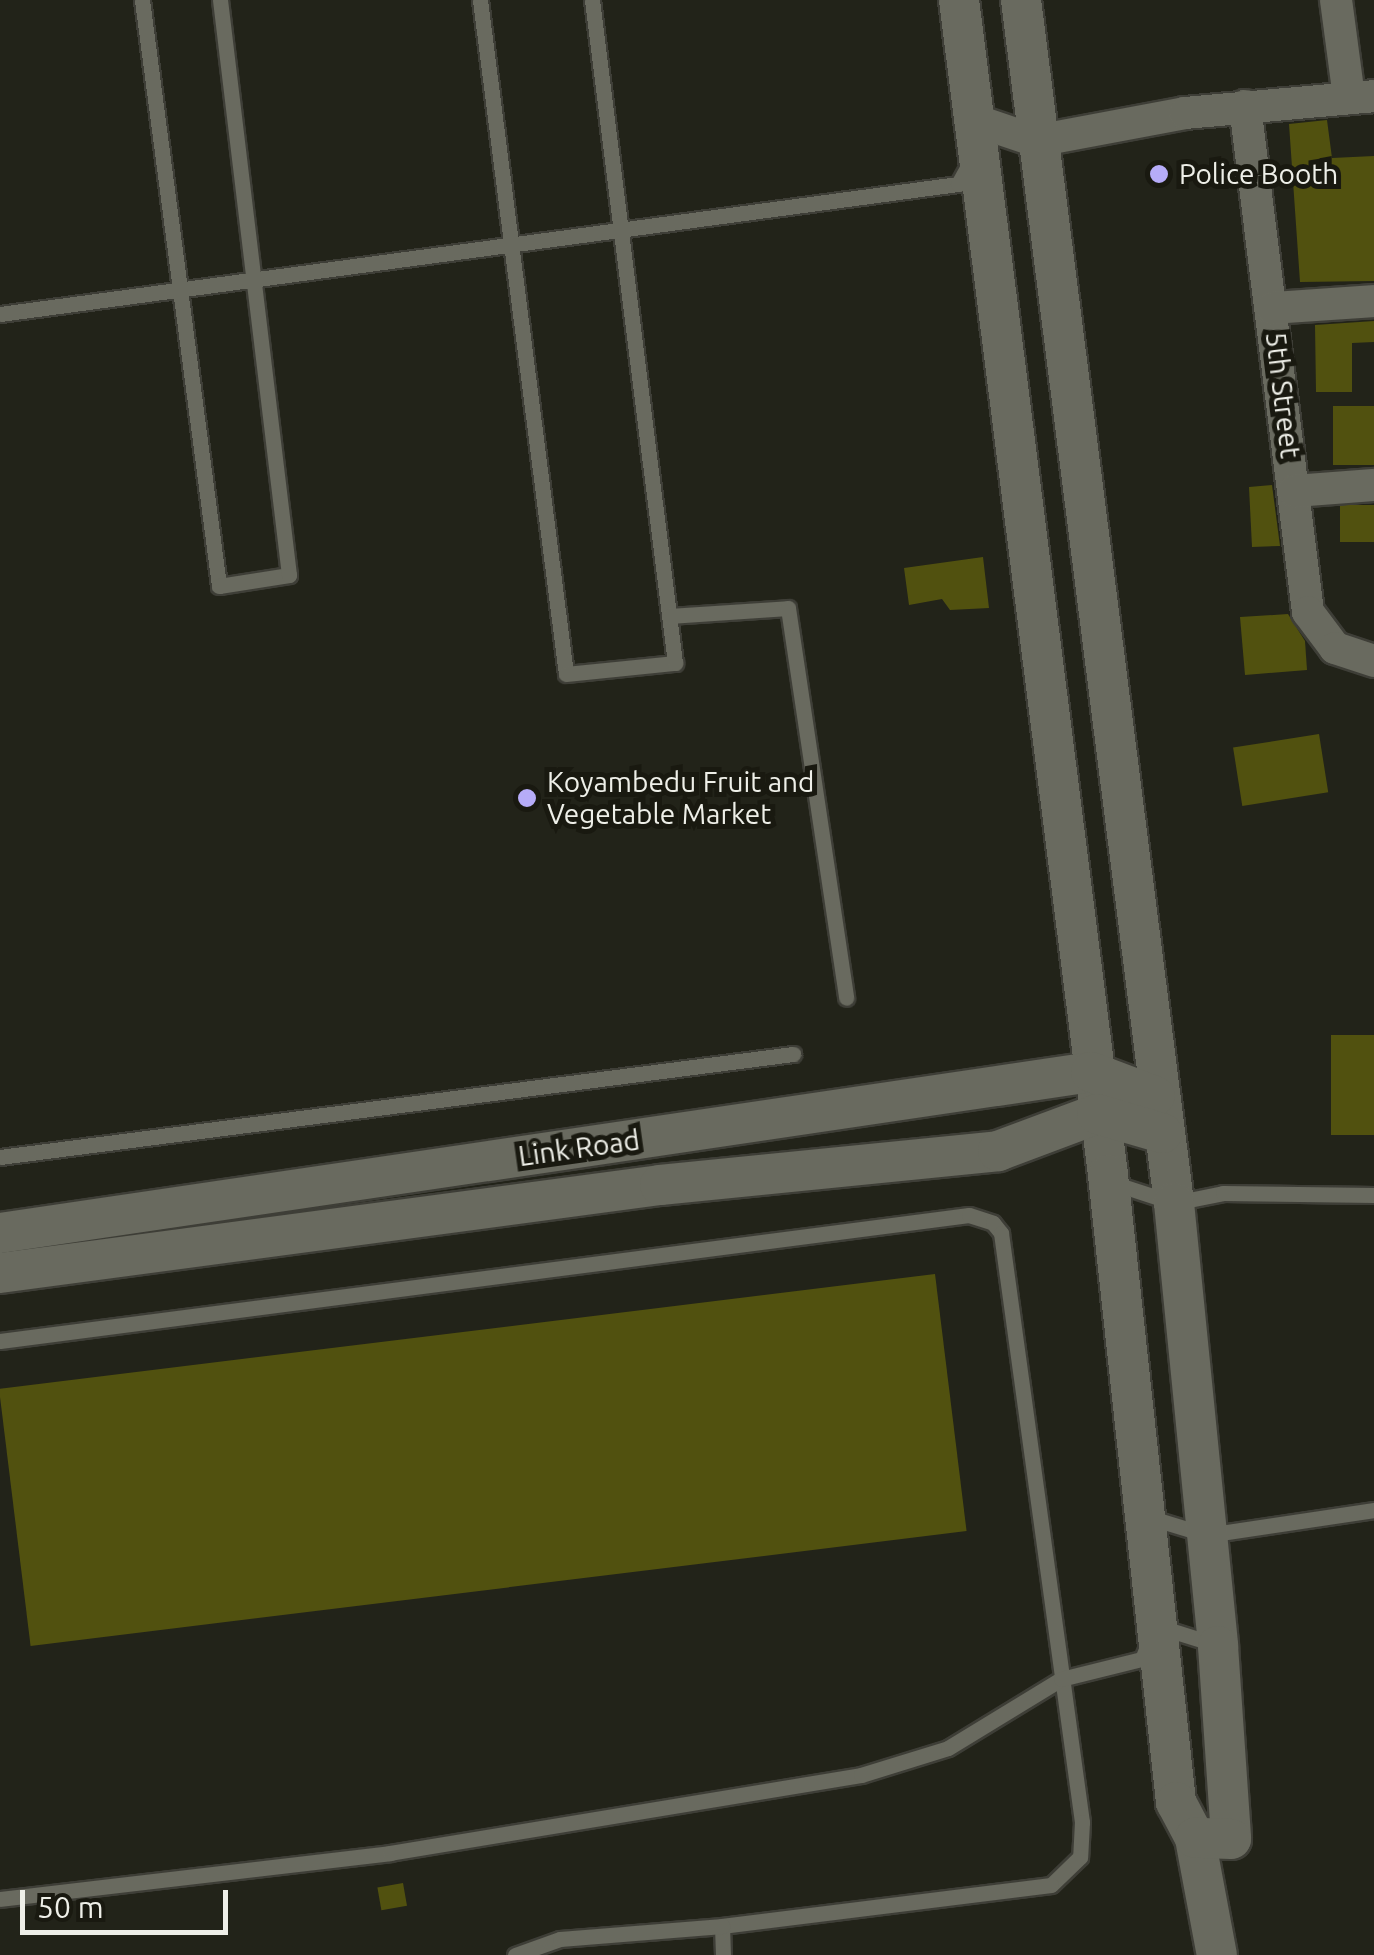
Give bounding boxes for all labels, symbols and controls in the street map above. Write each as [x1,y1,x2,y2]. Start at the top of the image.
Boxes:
place label: Police Booth [1179,157,1338,191]
marker: Police Booth [1148,163,1170,185]
street label: 5th Street [1259,330,1307,460]
place label: Koyambedu Fruit and Vegetable Market [547,765,814,831]
marker: Koyambedu Fruit and Vegetable Market [516,787,538,809]
street label: Link Road [516,1123,642,1173]
scale bar [25,1870,232,1932]
text: 50 m [37,1890,104,1924]

